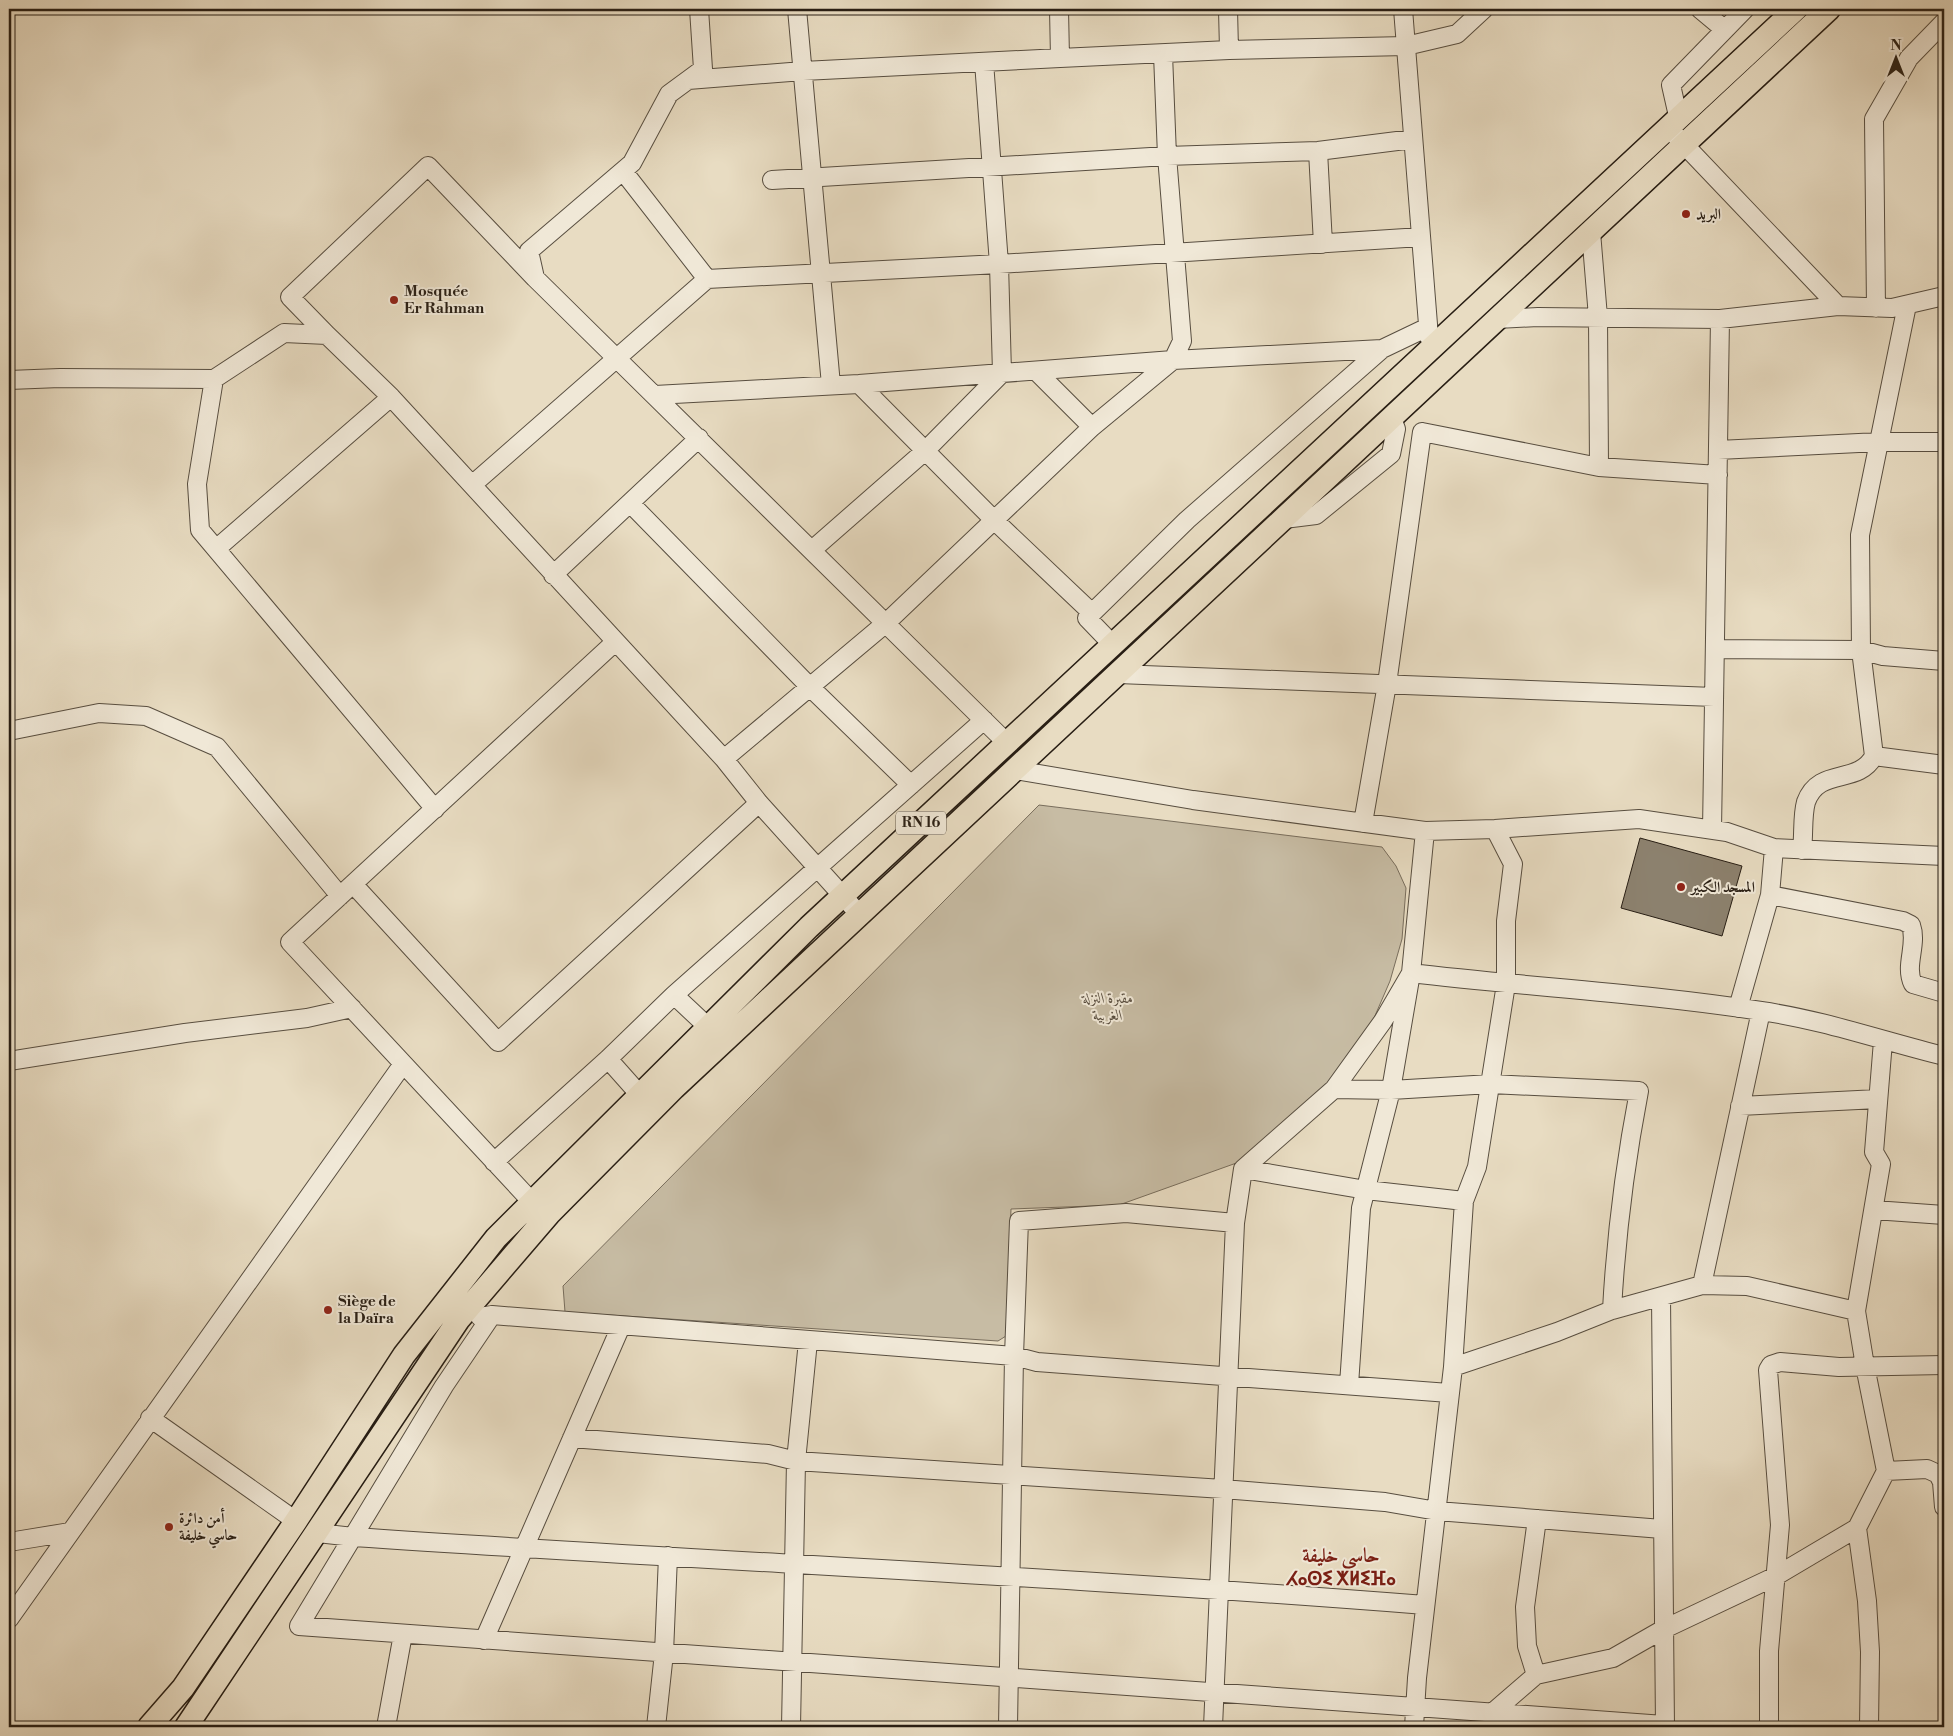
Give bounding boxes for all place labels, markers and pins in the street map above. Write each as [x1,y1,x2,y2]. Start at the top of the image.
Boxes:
place label: البريد [1696,205,1721,224]
marker: البريد [1680,208,1692,220]
place label: Mosquée Er Rahman [404,282,485,318]
marker: Mosquée Er Rahman [388,294,400,306]
place label: المسجد الكبير [1689,878,1755,897]
marker: المسجد الكبير [1675,881,1687,893]
place label: Siège de la Daïra [338,1292,396,1328]
marker: Siège de la Daïra [322,1304,334,1316]
place label: أمن دائرة حاسي خليفة [179,1507,237,1549]
marker: أمن دائرة حاسي خليفة [163,1521,175,1533]

